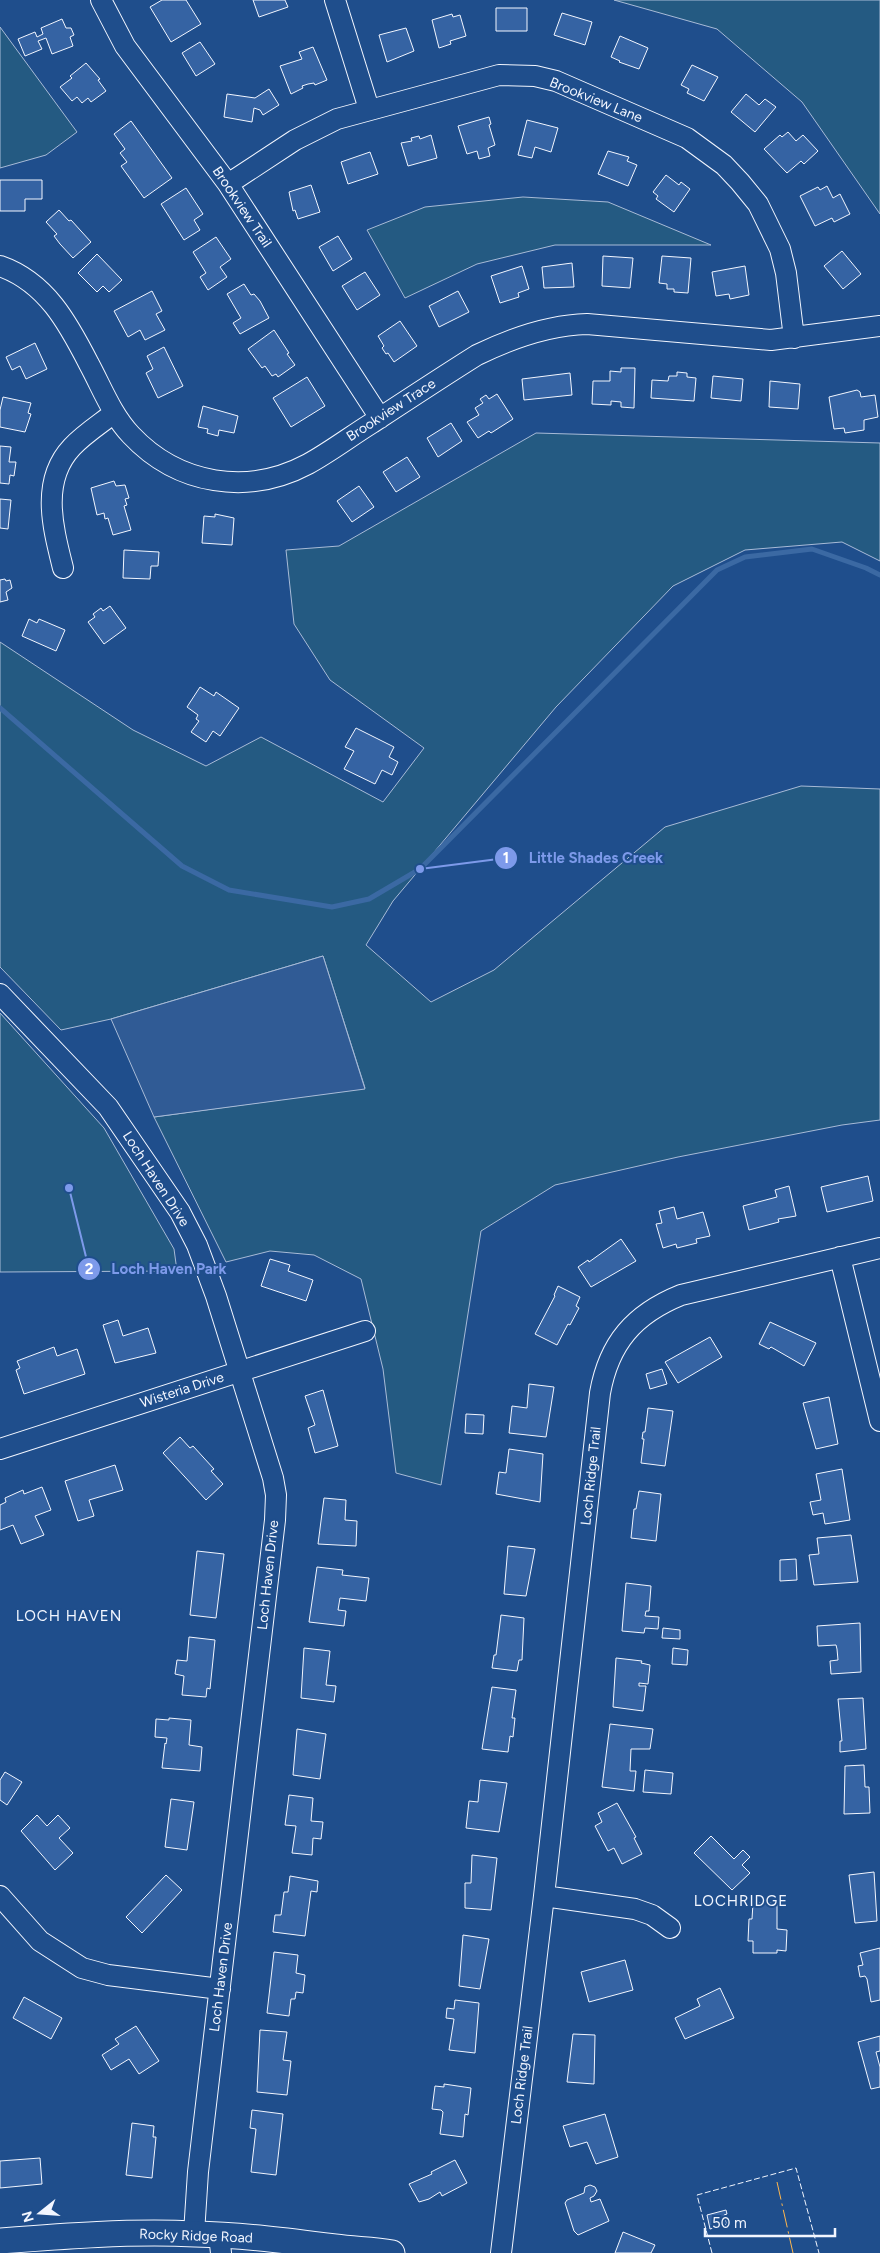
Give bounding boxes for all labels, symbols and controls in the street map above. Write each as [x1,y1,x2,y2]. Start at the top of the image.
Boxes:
street label: Brookview Lane [547,74,645,126]
street label: Brookview Trail [209,163,275,251]
street label: Brookview Trace [343,375,439,445]
callout: Little Shades Creek [494,843,673,873]
text: 1 [503,849,509,867]
text: Little Shades Creek [529,849,663,867]
street label: Loch Haven Drive [119,1128,193,1230]
callout: Loch Haven Park [77,1254,237,1284]
text: 2 [85,1260,94,1278]
text: Loch Haven Park [111,1260,227,1278]
street label: Wisteria Drive [138,1368,226,1412]
street label: Loch Ridge Trail [577,1426,605,1526]
street label: Loch Haven Drive [254,1519,282,1631]
district label: LOCH HAVEN [16,1607,122,1625]
district label: LOCHRIDGE [694,1892,788,1910]
street label: Loch Haven Drive [206,1921,236,2033]
street label: Loch Ridge Trail [508,2025,536,2125]
north arrow [15,2188,65,2238]
scale bar [705,2206,835,2238]
text: N [18,2209,38,2224]
text: 50 m [712,2214,747,2232]
street label: Rocky Ridge Road [139,2226,253,2246]

